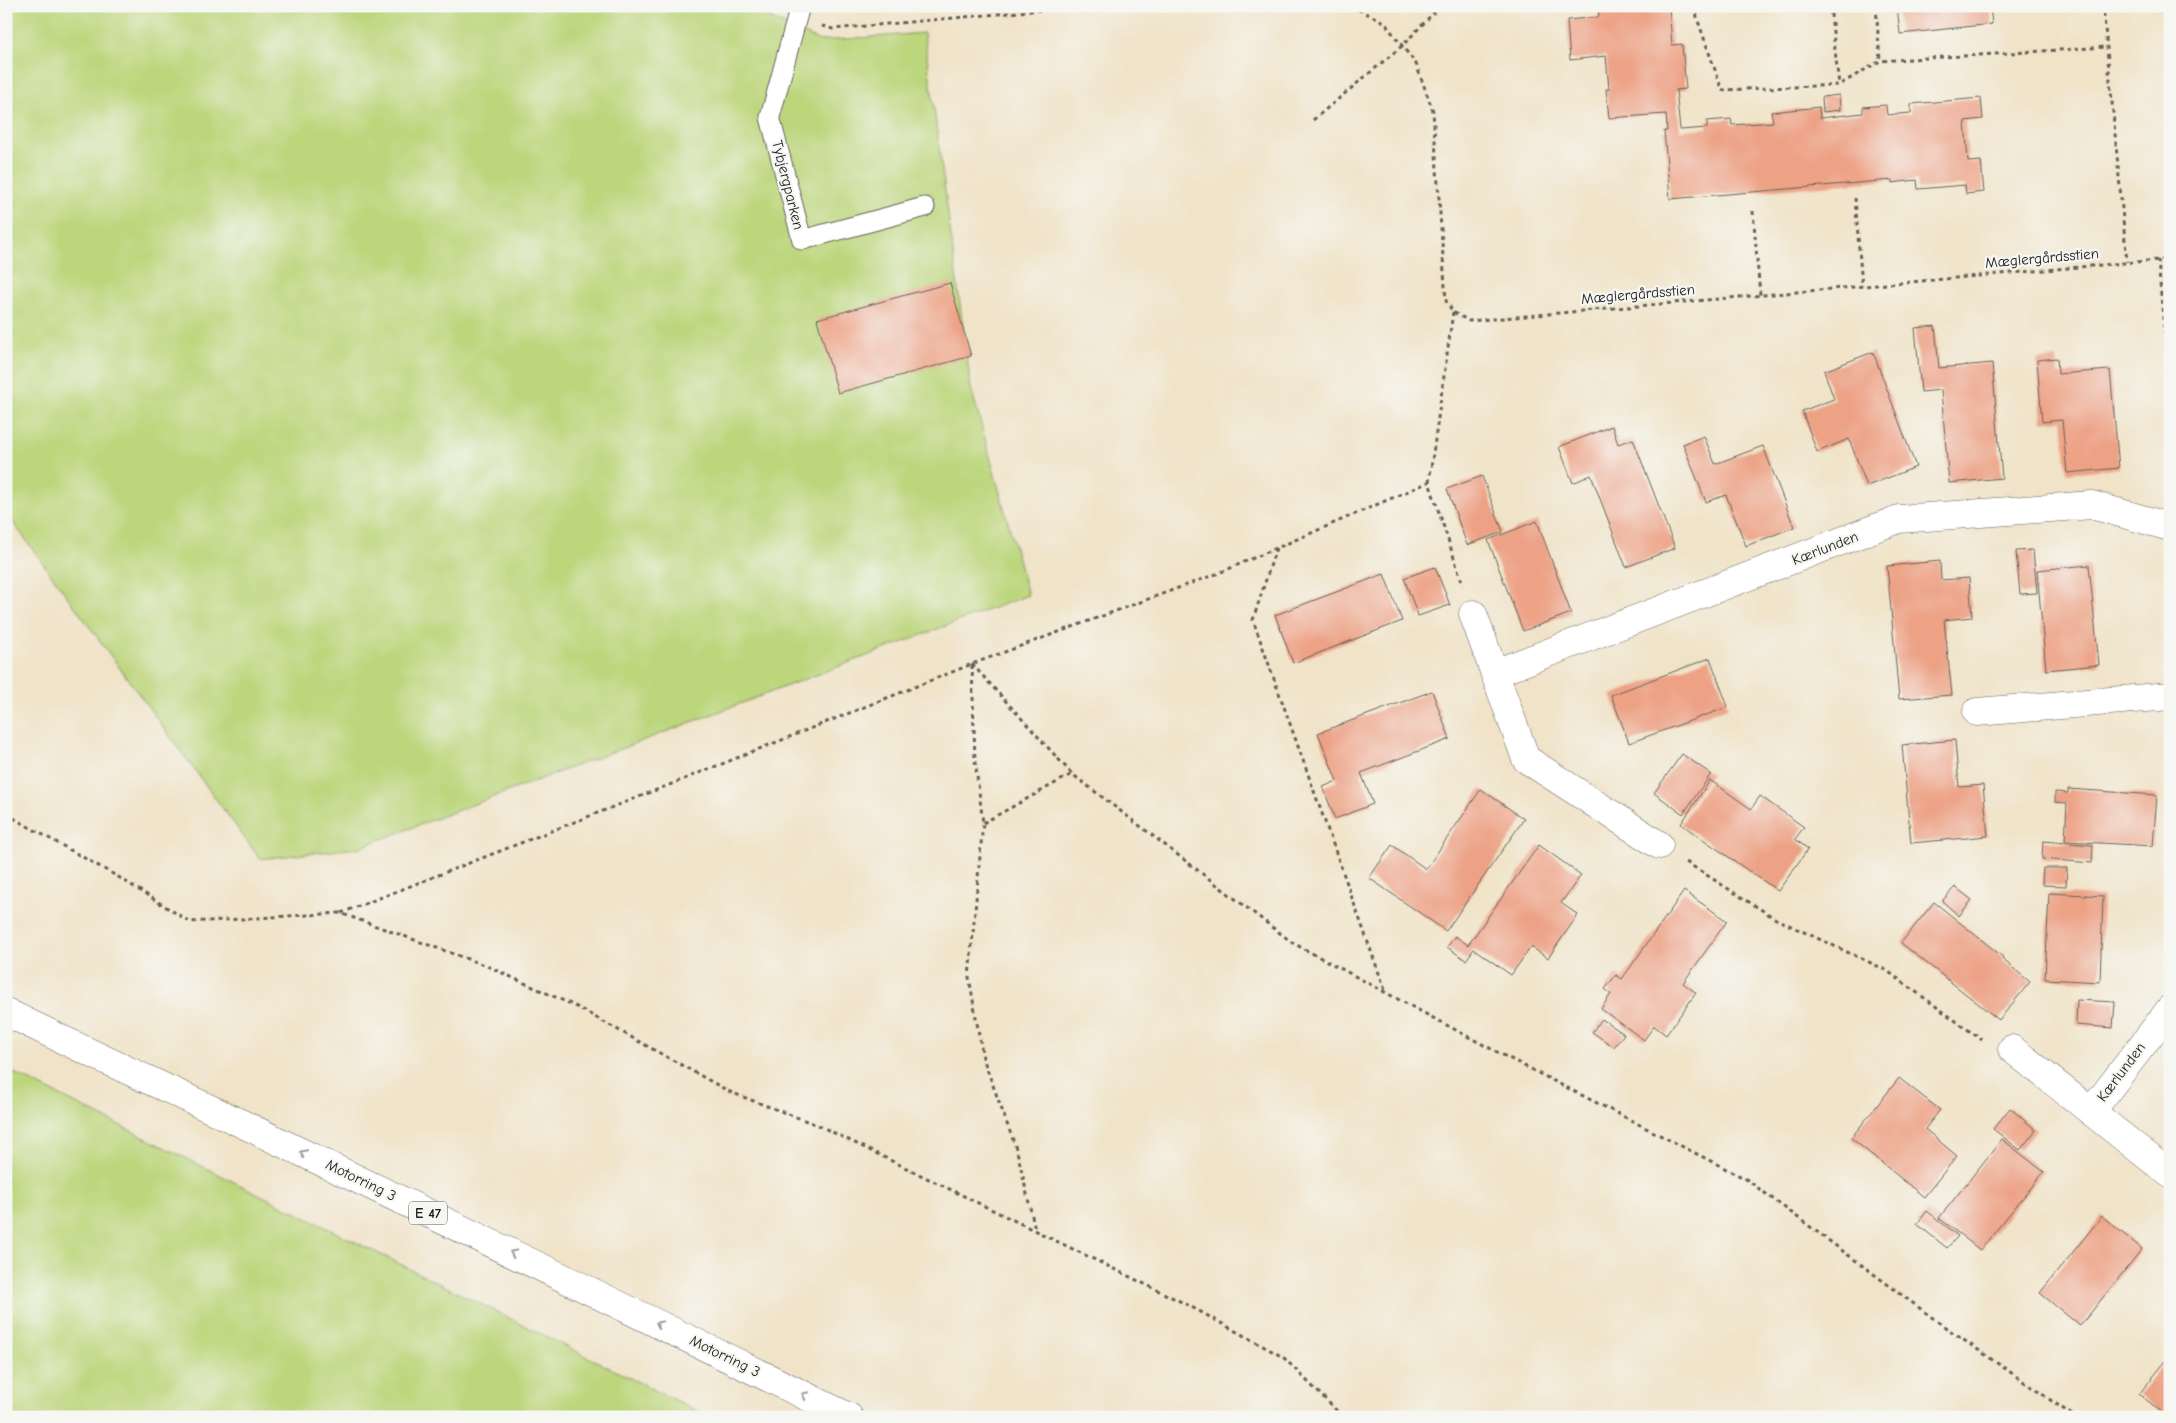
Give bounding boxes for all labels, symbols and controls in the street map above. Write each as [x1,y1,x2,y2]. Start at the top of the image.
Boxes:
street label: Tybjergparken [768,138,808,232]
street label: Mæglergårdsstien [1984,244,2100,272]
street label: Mæglergårdsstien [1580,280,1696,308]
street label: Kærlunden [1789,527,1861,569]
street label: Kærlunden [2093,1039,2149,1105]
one-way arrow [299,1149,308,1159]
street label: Motorring 3 [323,1155,399,1205]
road number: E 47 [409,1202,447,1224]
one-way arrow [509,1249,518,1259]
one-way arrow [655,1320,664,1330]
street label: Motorring 3 [687,1331,763,1381]
one-way arrow [801,1391,810,1401]

